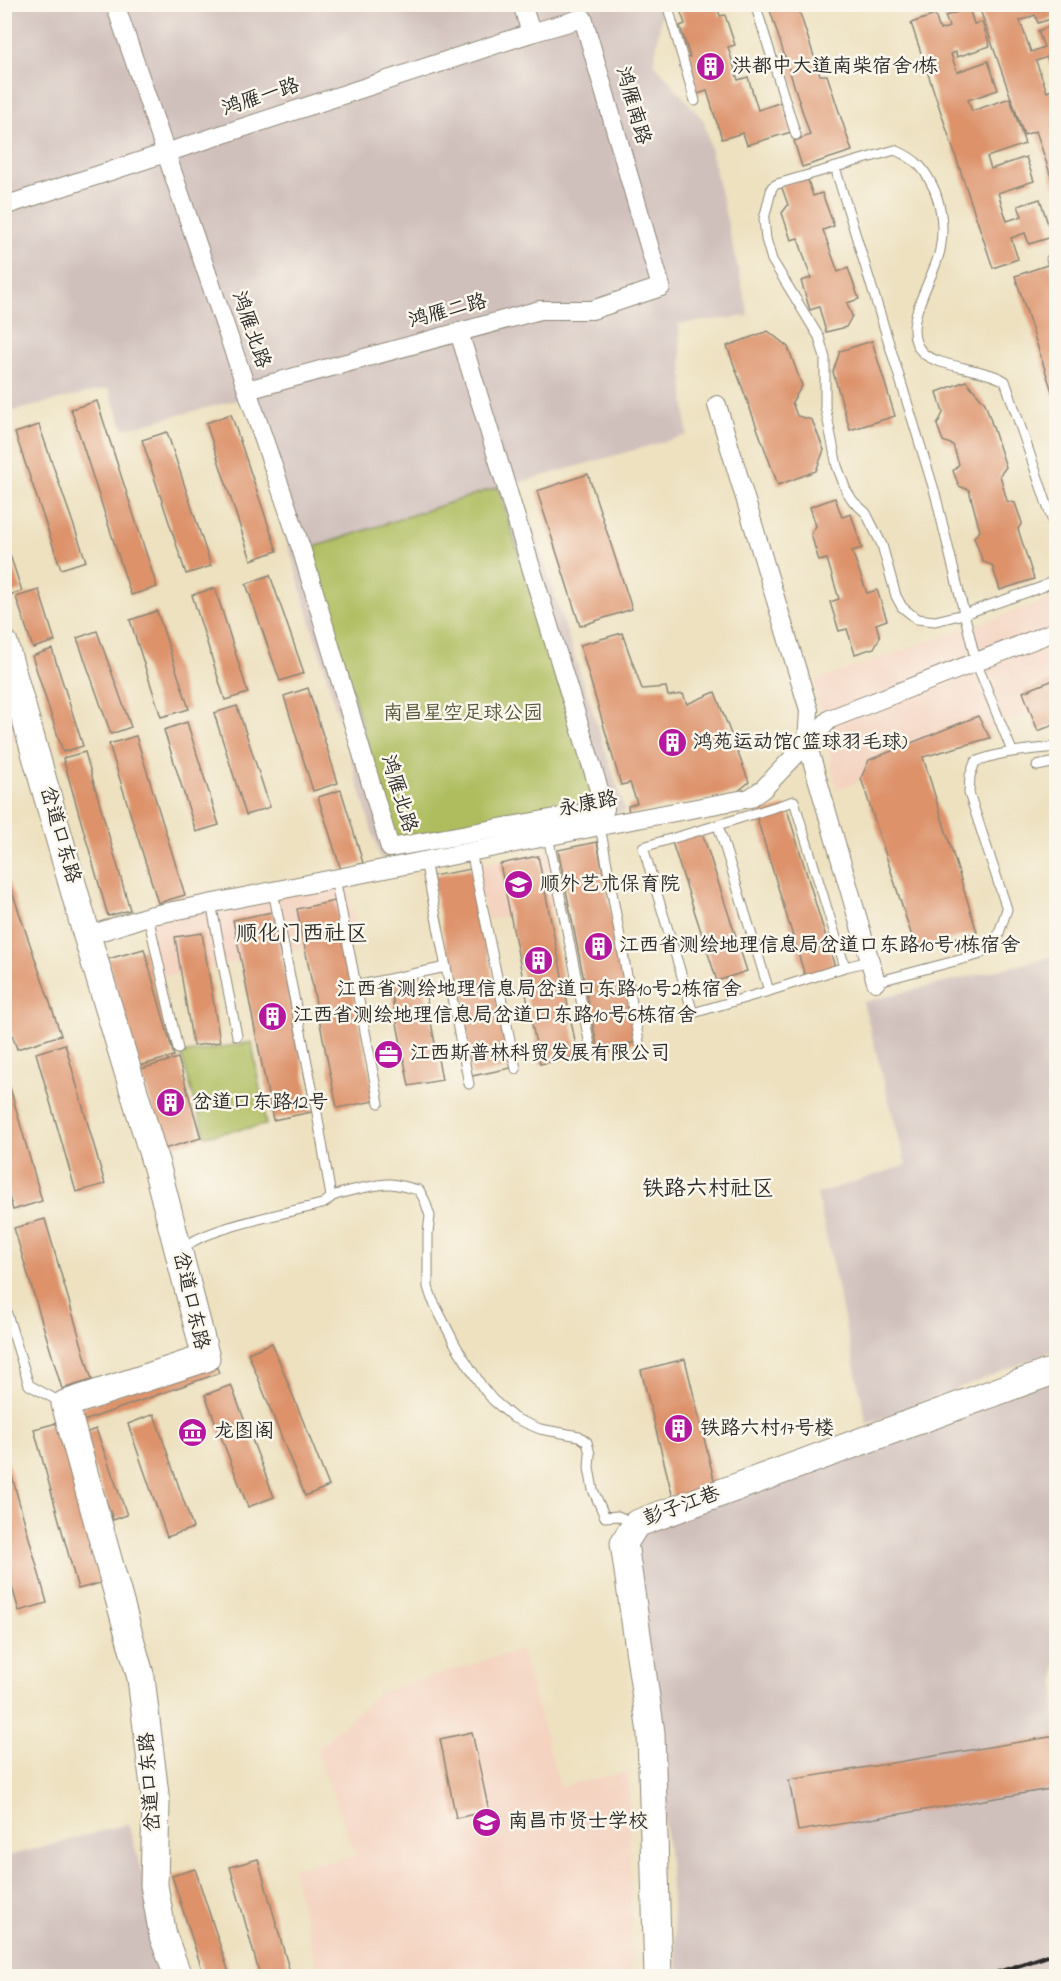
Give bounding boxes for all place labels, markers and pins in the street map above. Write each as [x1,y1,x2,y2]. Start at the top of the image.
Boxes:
building icon: 洪都中大道南柴宿舍1栋 [695,51,727,83]
place label: 洪都中大道南柴宿舍1栋 [732,53,938,82]
building icon: 鸿苑运动馆(篮球羽毛球) [656,727,688,759]
place label: 鸿苑运动馆(篮球羽毛球) [693,729,907,758]
school or university icon: 顺外艺术保育院 [503,869,535,901]
place label: 顺外艺术保育院 [540,871,680,900]
building icon: 江西省测绘地理信息局岔道口东路10号1栋宿舍 [582,930,614,962]
place label: 江西省测绘地理信息局岔道口东路10号1栋宿舍 [619,932,1020,961]
building icon: 江西省测绘地理信息局岔道口东路10号2栋宿舍 [523,944,555,976]
place label: 江西省测绘地理信息局岔道口东路10号2栋宿舍 [337,976,741,1005]
building icon: 江西省测绘地理信息局岔道口东路10号6栋宿舍 [256,1000,288,1032]
place label: 江西省测绘地理信息局岔道口东路10号6栋宿舍 [293,1002,697,1031]
office icon: 江西斯普林科贸发展有限公司 [373,1038,405,1070]
place label: 江西斯普林科贸发展有限公司 [410,1040,670,1069]
building icon: 岔道口东路12号 [155,1087,187,1119]
place label: 岔道口东路12号 [192,1089,328,1118]
building icon: 铁路六村17号楼 [663,1413,695,1445]
place label: 铁路六村17号楼 [700,1415,835,1444]
museum icon: 龙图阁 [177,1416,209,1448]
place label: 龙图阁 [214,1418,274,1447]
school or university icon: 南昌市贤士学校 [471,1806,503,1838]
place label: 南昌市贤士学校 [508,1808,648,1837]

